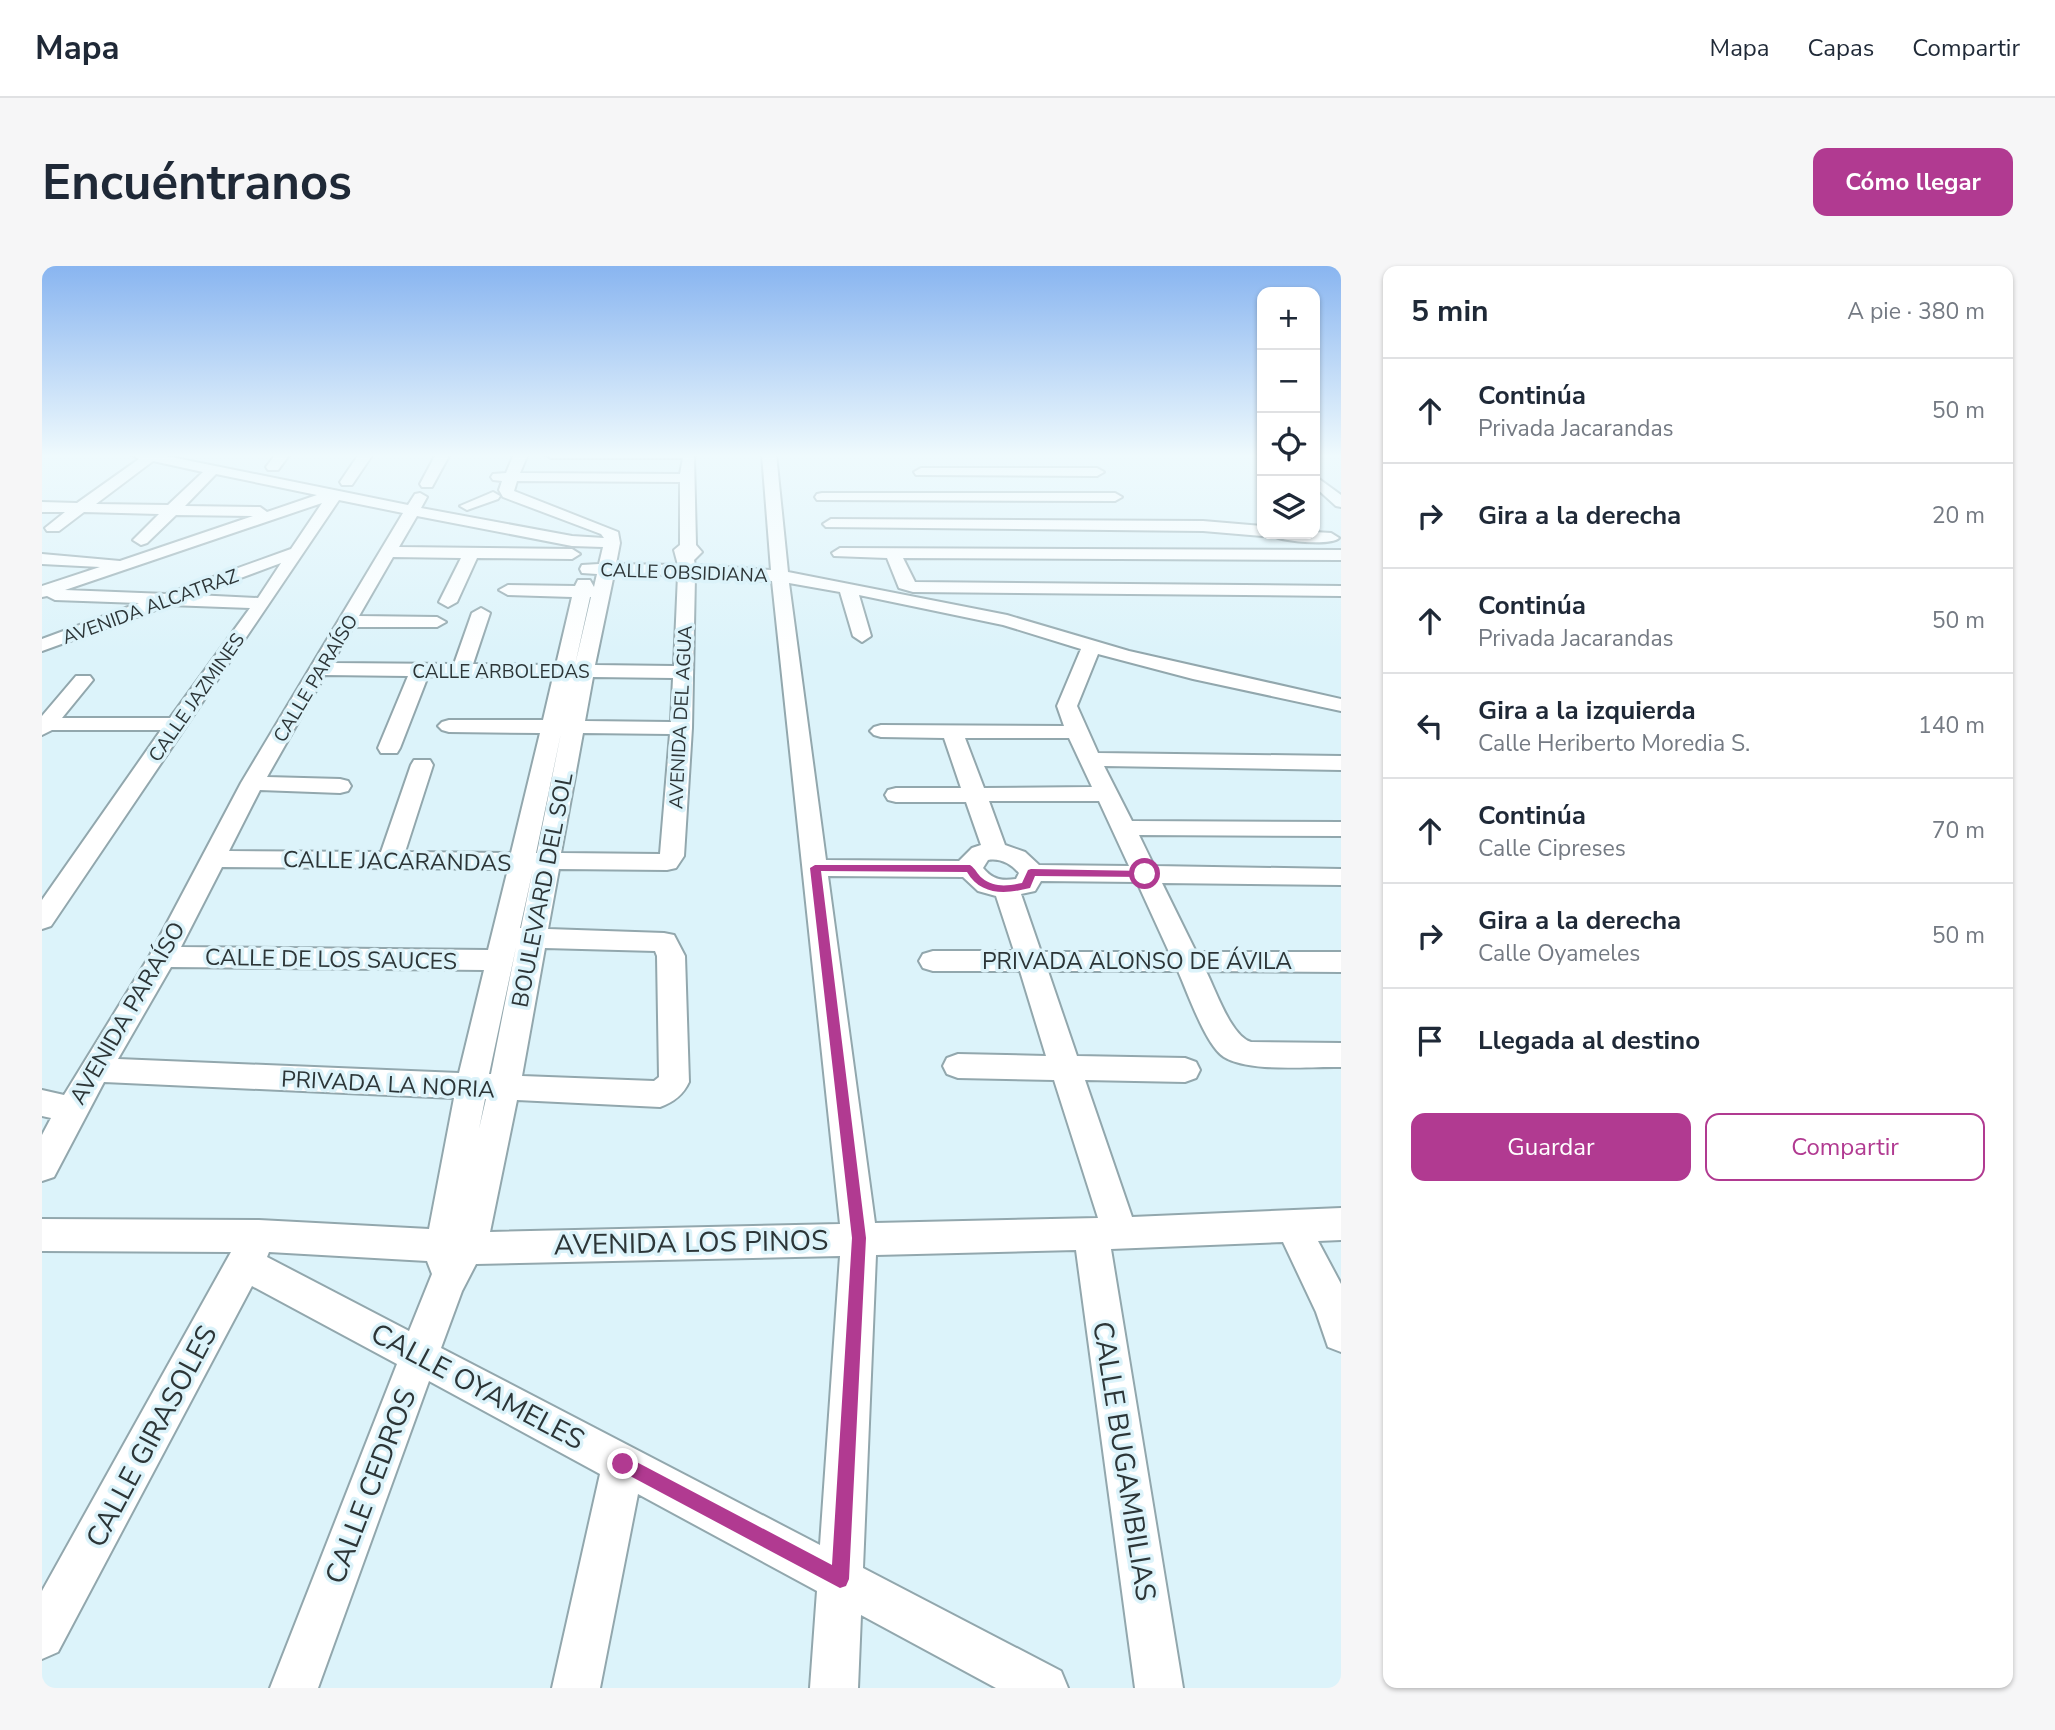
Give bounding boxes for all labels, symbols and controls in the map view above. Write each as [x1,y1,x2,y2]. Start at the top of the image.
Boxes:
text: Mapa [35,26,120,71]
text: Mapa [1710,32,1770,64]
text: Capas [1808,32,1874,64]
text: Compartir [1912,32,2020,64]
button: Cómo llegar [1813,148,2013,216]
text: Encuéntranos [42,149,352,216]
map controls [1257,287,1320,539]
button: + [1257,287,1320,350]
text: 5 min [1411,291,1489,332]
text: A pie · 380 m [1847,296,1985,327]
button: − [1257,350,1320,413]
text: Continúa [1478,378,1586,413]
icon: ahead [1411,392,1449,430]
text: 50 m [1932,395,1985,426]
button: locate [1257,413,1320,476]
text: Privada Jacarandas [1478,413,1674,444]
button: layers [1257,476,1320,539]
icon: right [1411,497,1449,535]
text: Gira a la derecha [1478,498,1681,533]
text: 20 m [1932,500,1985,531]
street label: CALLE OBSIDIANA [600,557,768,589]
street label: AVENIDA ALCATRAZ [59,563,242,651]
text: Continúa [1478,588,1586,623]
icon: ahead [1411,602,1449,640]
text: 50 m [1932,605,1985,636]
street label: CALLE PARAÍSO [267,610,364,747]
text: Privada Jacarandas [1478,623,1674,654]
street label: AVENIDA DEL AGUA [663,624,699,810]
street label: CALLE JAZMINES [143,628,251,767]
street label: CALLE ARBOLEDAS [412,659,590,685]
text: Gira a la izquierda [1478,693,1696,728]
icon: left [1411,707,1449,745]
text: 140 m [1918,710,1985,741]
text: Calle Heriberto Moredia S. [1478,728,1750,759]
street label: BOULEVARD DEL SOL [505,770,581,1010]
text: Continúa [1478,798,1586,833]
icon: ahead [1411,812,1449,850]
text: 70 m [1932,815,1985,846]
text: Calle Cipreses [1478,833,1626,864]
street label: CALLE JACARANDAS [283,844,511,879]
route start [1129,858,1160,889]
text: Gira a la derecha [1478,903,1681,938]
street label: AVENIDA PARAÍSO [62,916,192,1110]
icon: right [1411,917,1449,955]
text: 50 m [1932,920,1985,951]
text: Calle Oyameles [1478,938,1640,969]
street label: CALLE DE LOS SAUCES [205,942,457,977]
street label: PRIVADA ALONSO DE ÁVILA [982,946,1292,977]
icon: arrive [1411,1022,1449,1060]
text: Llegada al destino [1478,1023,1700,1058]
street label: PRIVADA LA NORIA [280,1063,496,1106]
button: Guardar [1411,1113,1691,1181]
button: Compartir [1705,1113,1985,1181]
street label: AVENIDA LOS PINOS [553,1222,829,1264]
street label: CALLE OYAMELES [364,1314,591,1459]
street label: CALLE GIRASOLES [77,1319,226,1554]
street label: CALLE BUGAMBILIAS [1083,1319,1165,1604]
street label: CALLE CEDROS [316,1383,426,1589]
route end [607,1448,638,1479]

